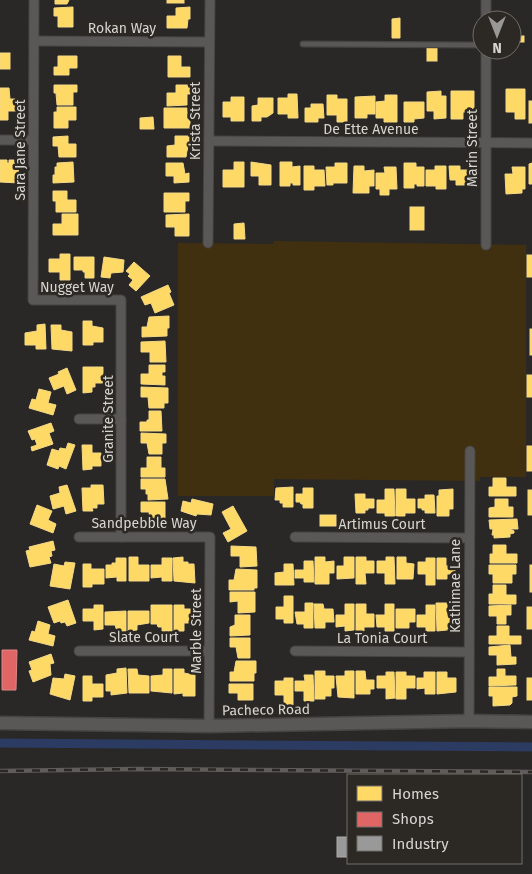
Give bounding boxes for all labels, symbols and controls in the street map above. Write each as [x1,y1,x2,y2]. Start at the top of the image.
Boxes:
north arrow [472,10,522,60]
street label: Rokan Way [88,20,156,37]
text: N [492,39,502,56]
street label: Krista Street [187,81,204,160]
street label: Sara Jane Street [12,99,29,200]
street label: Marin Street [464,108,481,187]
street label: De Ette Avenue [323,121,419,138]
street label: Nugget Way [40,279,114,296]
street label: Granite Street [100,374,117,463]
street label: Sandpebble Way [91,515,197,532]
street label: Artimus Court [338,516,427,533]
street label: Kathimae Lane [447,539,464,633]
street label: Marble Street [188,587,205,674]
street label: Slate Court [109,629,180,646]
street label: La Tonia Court [337,630,428,647]
street label: Pacheco Road [222,701,310,719]
legend [347,774,522,864]
text: Homes [392,785,439,803]
text: Shops [392,810,434,828]
text: Industry [392,835,449,853]

